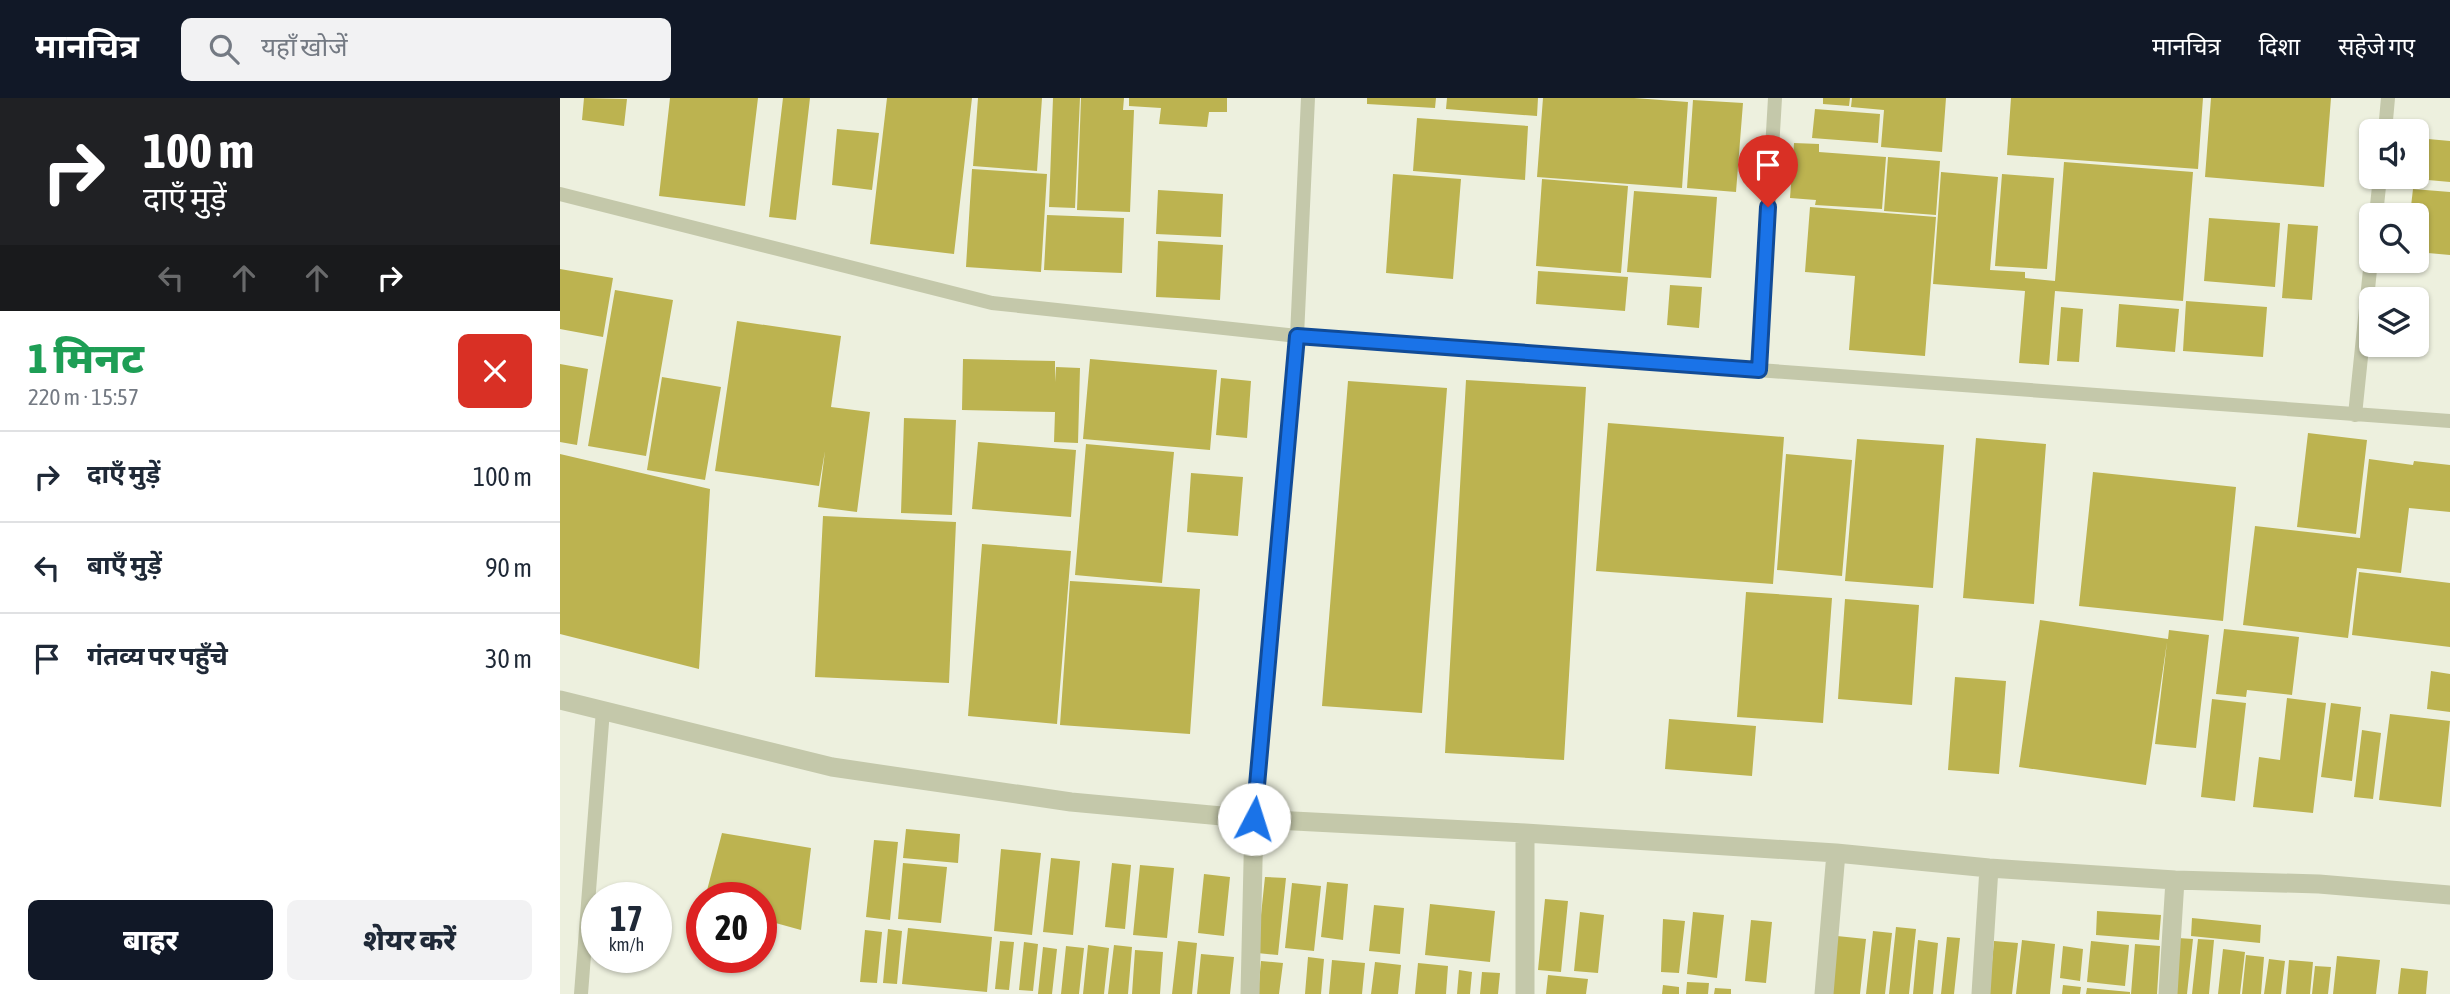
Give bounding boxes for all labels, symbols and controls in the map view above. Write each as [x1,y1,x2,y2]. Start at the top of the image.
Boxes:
search box [181,18,671,81]
text: मानचित्र [35,27,139,65]
icon: search [205,30,243,68]
text: यहाँ खोजें [261,32,348,62]
text: मानचित्र [2152,33,2221,60]
text: दिशा [2259,33,2300,60]
text: सहेजे गए [2338,33,2415,60]
map controls [2359,119,2429,357]
button: sound [2359,119,2429,189]
text: 100 m [143,122,254,178]
icon: right [28,126,119,217]
pin [1738,135,1798,207]
icon: arrive [1749,146,1787,184]
text: दाएँ मुड़ें [143,180,227,217]
button: search [2359,203,2429,273]
icon: left [152,259,190,297]
icon: ahead [225,259,263,297]
icon: ahead [298,259,336,297]
icon: right [371,259,409,297]
button: layers [2359,287,2429,357]
text: 1 मिनट [28,334,144,382]
button: close [458,334,532,408]
text: 220 m · 15:57 [28,384,139,410]
icon: right [28,458,66,496]
text: दाएँ मुड़ें [87,459,160,489]
text: 100 m [473,462,532,492]
icon: left [28,549,66,587]
text: बाएँ मुड़ें [87,550,162,580]
text: 90 m [485,553,532,583]
icon: arrive [28,640,66,678]
text: गंतव्य पर पहुँचे [87,641,228,671]
text: 30 m [485,644,532,674]
position arrow [1217,782,1291,856]
speed limit sign: 20 [686,882,777,973]
text: 17 [610,898,643,938]
button: बाहर [28,900,273,980]
button: शेयर करें [287,900,532,980]
text: km/h [609,934,644,955]

